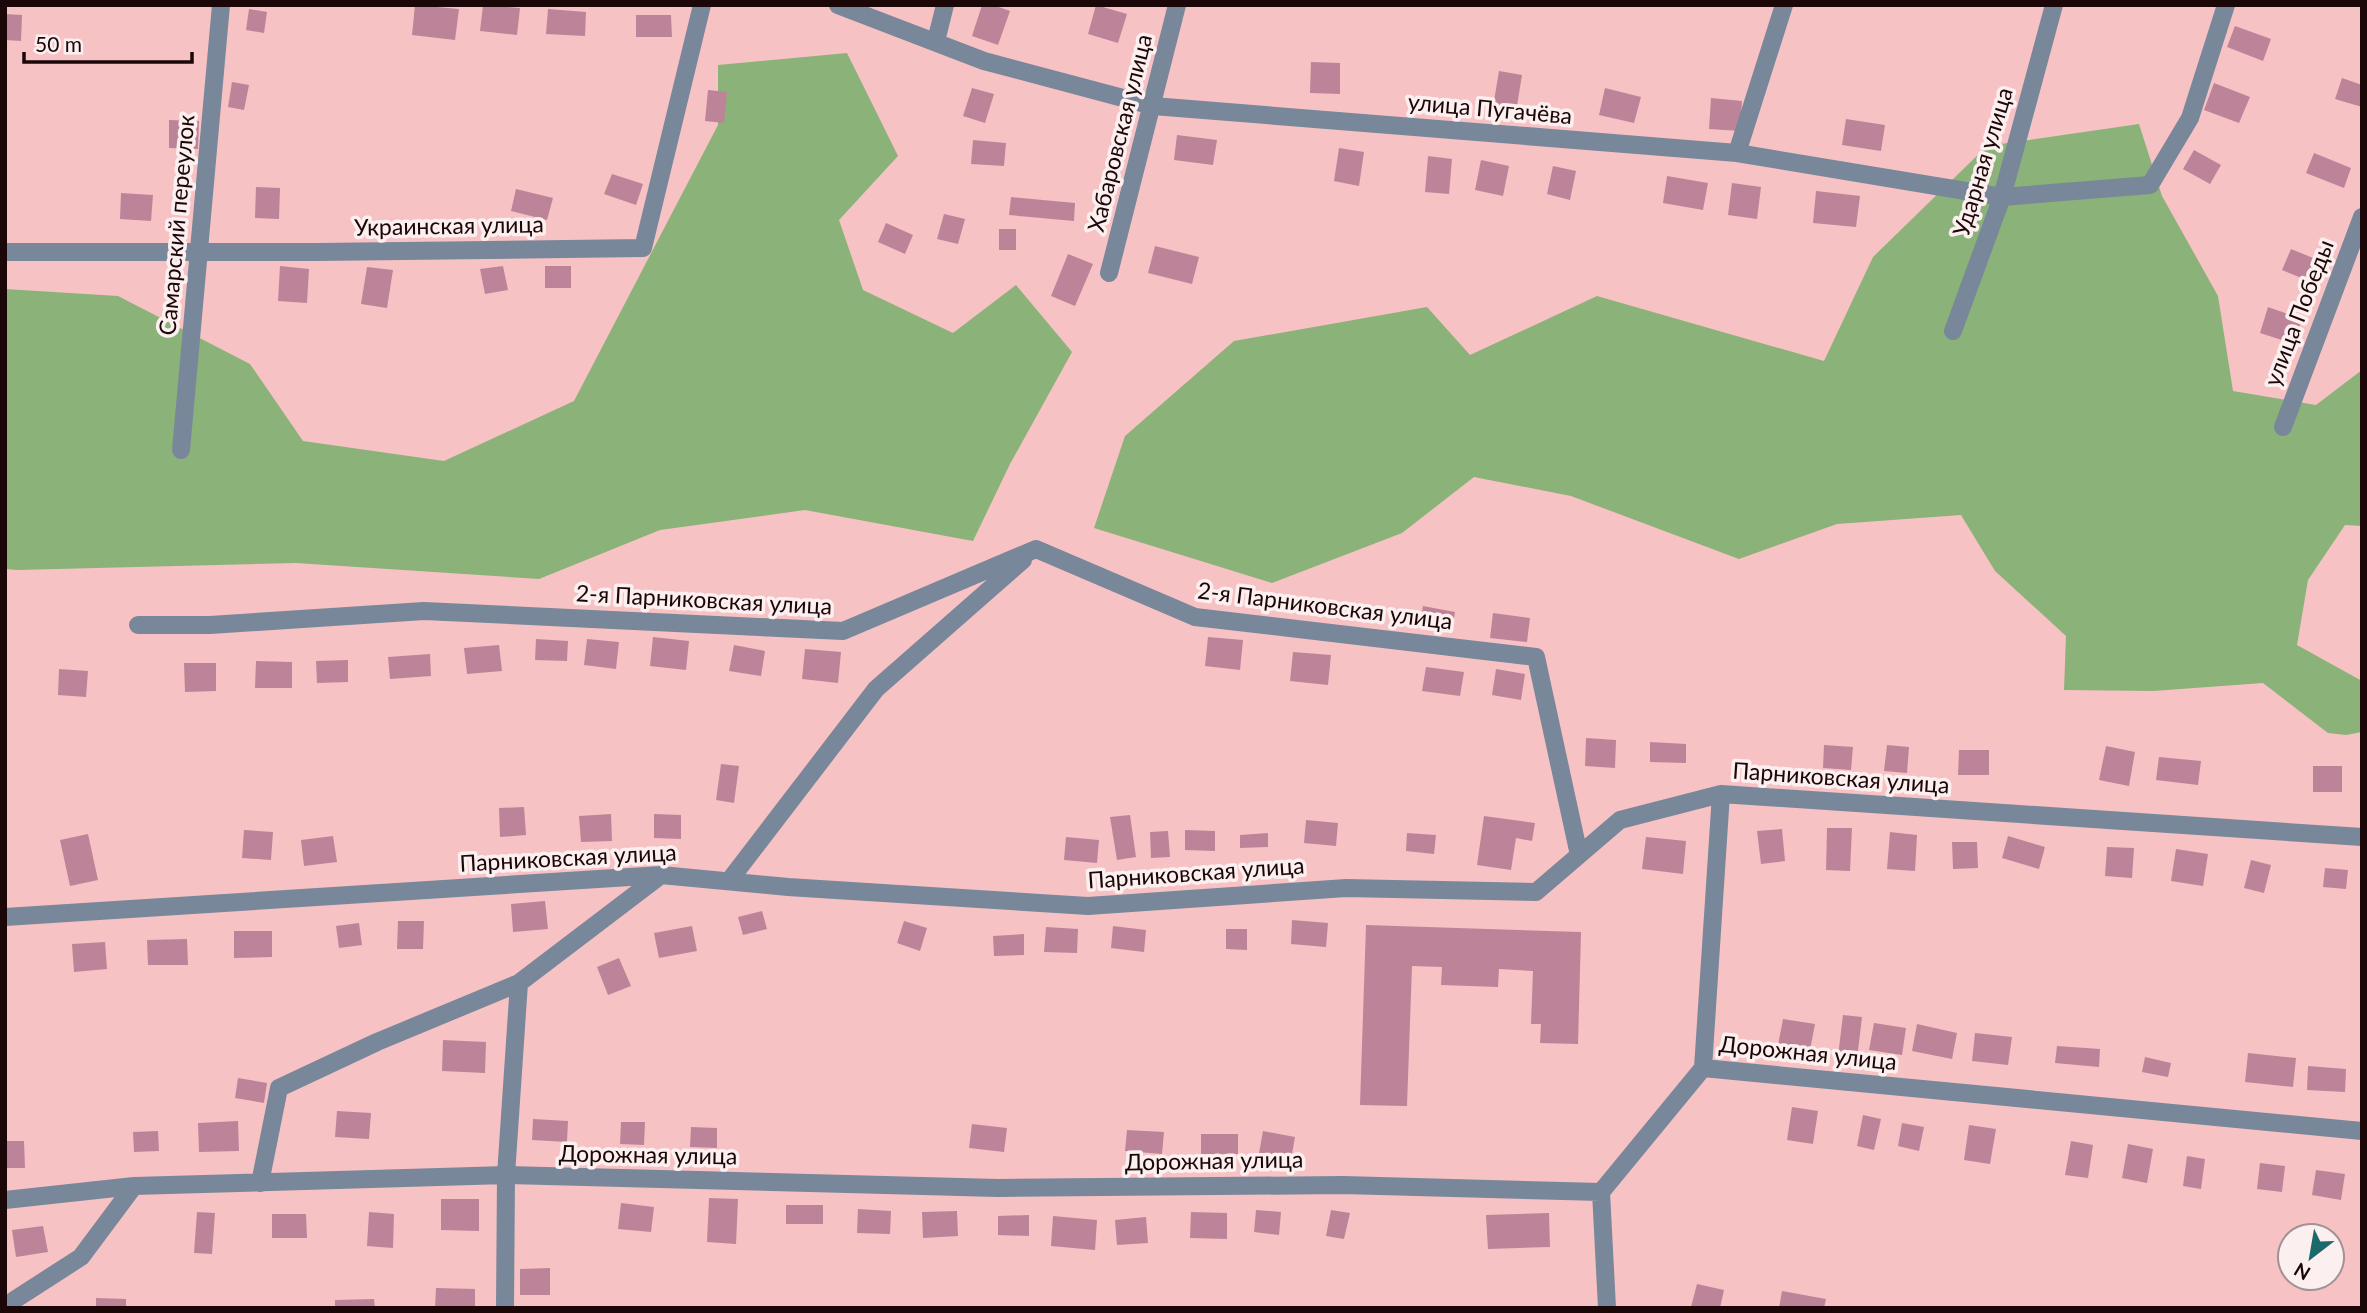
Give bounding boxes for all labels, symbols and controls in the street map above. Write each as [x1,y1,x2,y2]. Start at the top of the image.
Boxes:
scale bar [24,21,192,65]
text: 50 m [35,31,82,56]
street label: Хабаровская улица [1081,31,1157,235]
street label: Ударная улица [1946,84,2018,240]
street label: улица Пугачёва [1407,87,1573,129]
street label: Самарский переулок [152,113,200,337]
street label: Украинская улица [354,209,544,241]
street label: улица Победы [2257,235,2339,390]
street label: 2-я Парниковская улица [1196,575,1454,635]
street label: 2-я Парниковская улица [575,578,833,620]
street label: Парниковская улица [1732,755,1950,799]
street label: Парниковская улица [459,837,677,877]
street label: Парниковская улица [1087,850,1305,894]
street label: Дорожная улица [1718,1029,1898,1075]
street label: Дорожная улица [559,1138,737,1170]
street label: Дорожная улица [1125,1144,1303,1176]
north arrow [2276,1222,2346,1292]
text: N [2290,1258,2314,1286]

